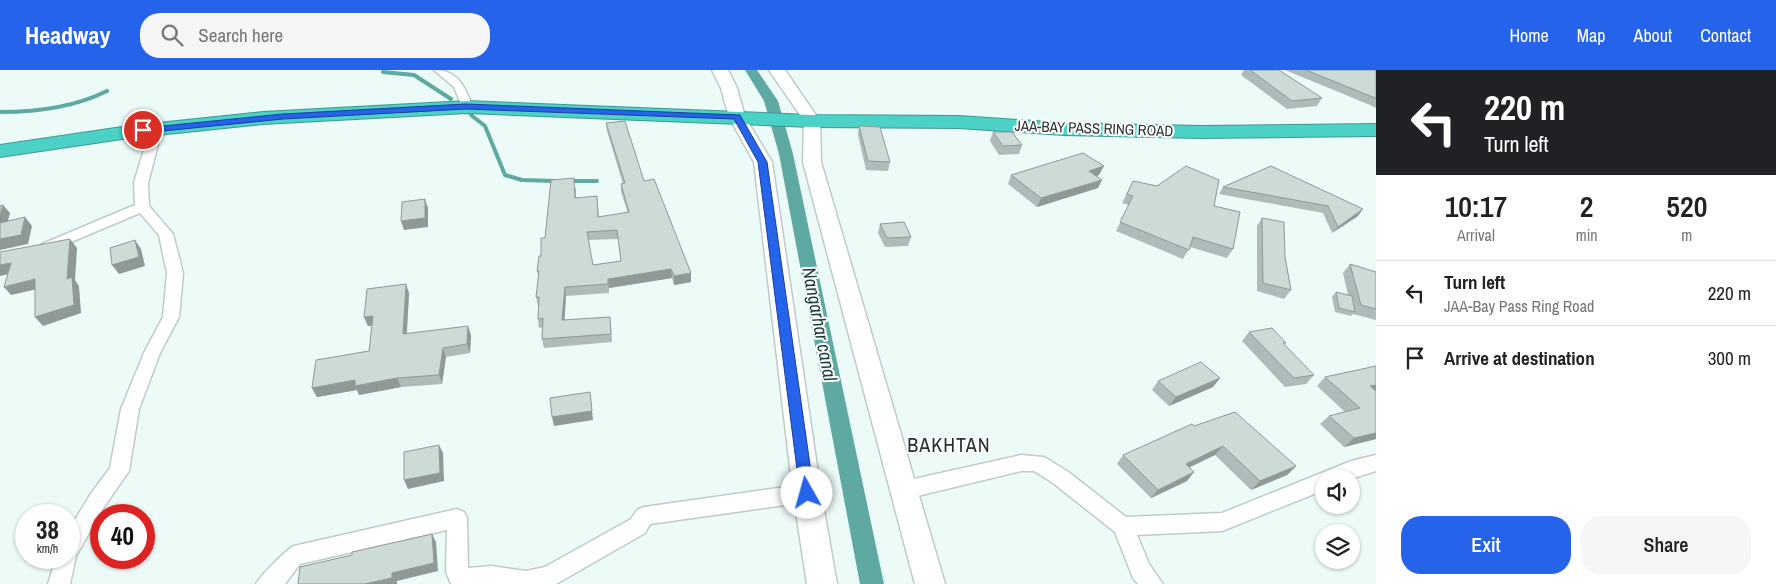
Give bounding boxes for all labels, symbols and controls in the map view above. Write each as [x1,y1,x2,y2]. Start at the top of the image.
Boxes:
search box [140,13,490,58]
text: Headway [25,19,110,51]
icon: search [158,21,186,49]
text: Search here [198,22,283,48]
text: Home [1509,23,1549,48]
text: Map [1577,23,1606,48]
text: About [1634,23,1672,48]
text: Contact [1700,23,1751,48]
text: 220 m [1484,84,1565,131]
icon: left [1401,90,1466,155]
pin [122,109,164,151]
street label: JAA-BAY PASS RING ROAD [1014,115,1174,141]
icon: arrive [129,116,157,144]
text: Turn left [1484,129,1549,159]
text: 10:17 [1445,186,1507,226]
text: 2 [1580,186,1594,226]
text: 520 [1666,186,1707,226]
text: Arrival [1457,224,1495,246]
text: min [1576,224,1598,246]
text: m [1681,224,1692,246]
water label: Nangarhar canal [796,265,844,384]
text: Turn left [1444,269,1505,295]
icon: left [1401,279,1429,307]
text: 220 m [1708,280,1751,306]
text: JAA-Bay Pass Ring Road [1444,295,1594,317]
icon: arrive [1401,344,1429,372]
text: Arrive at destination [1444,345,1595,371]
text: 300 m [1708,345,1751,371]
district label: BAKHTAN [907,431,991,458]
position arrow [780,466,832,518]
map controls [1315,469,1360,569]
button: sound [1315,469,1360,514]
speed limit sign: 40 [90,504,155,569]
text: 38 [36,513,59,547]
button: Exit [1401,516,1571,574]
button: Share [1581,516,1751,574]
button: layers [1315,524,1360,569]
text: km/h [37,541,58,557]

